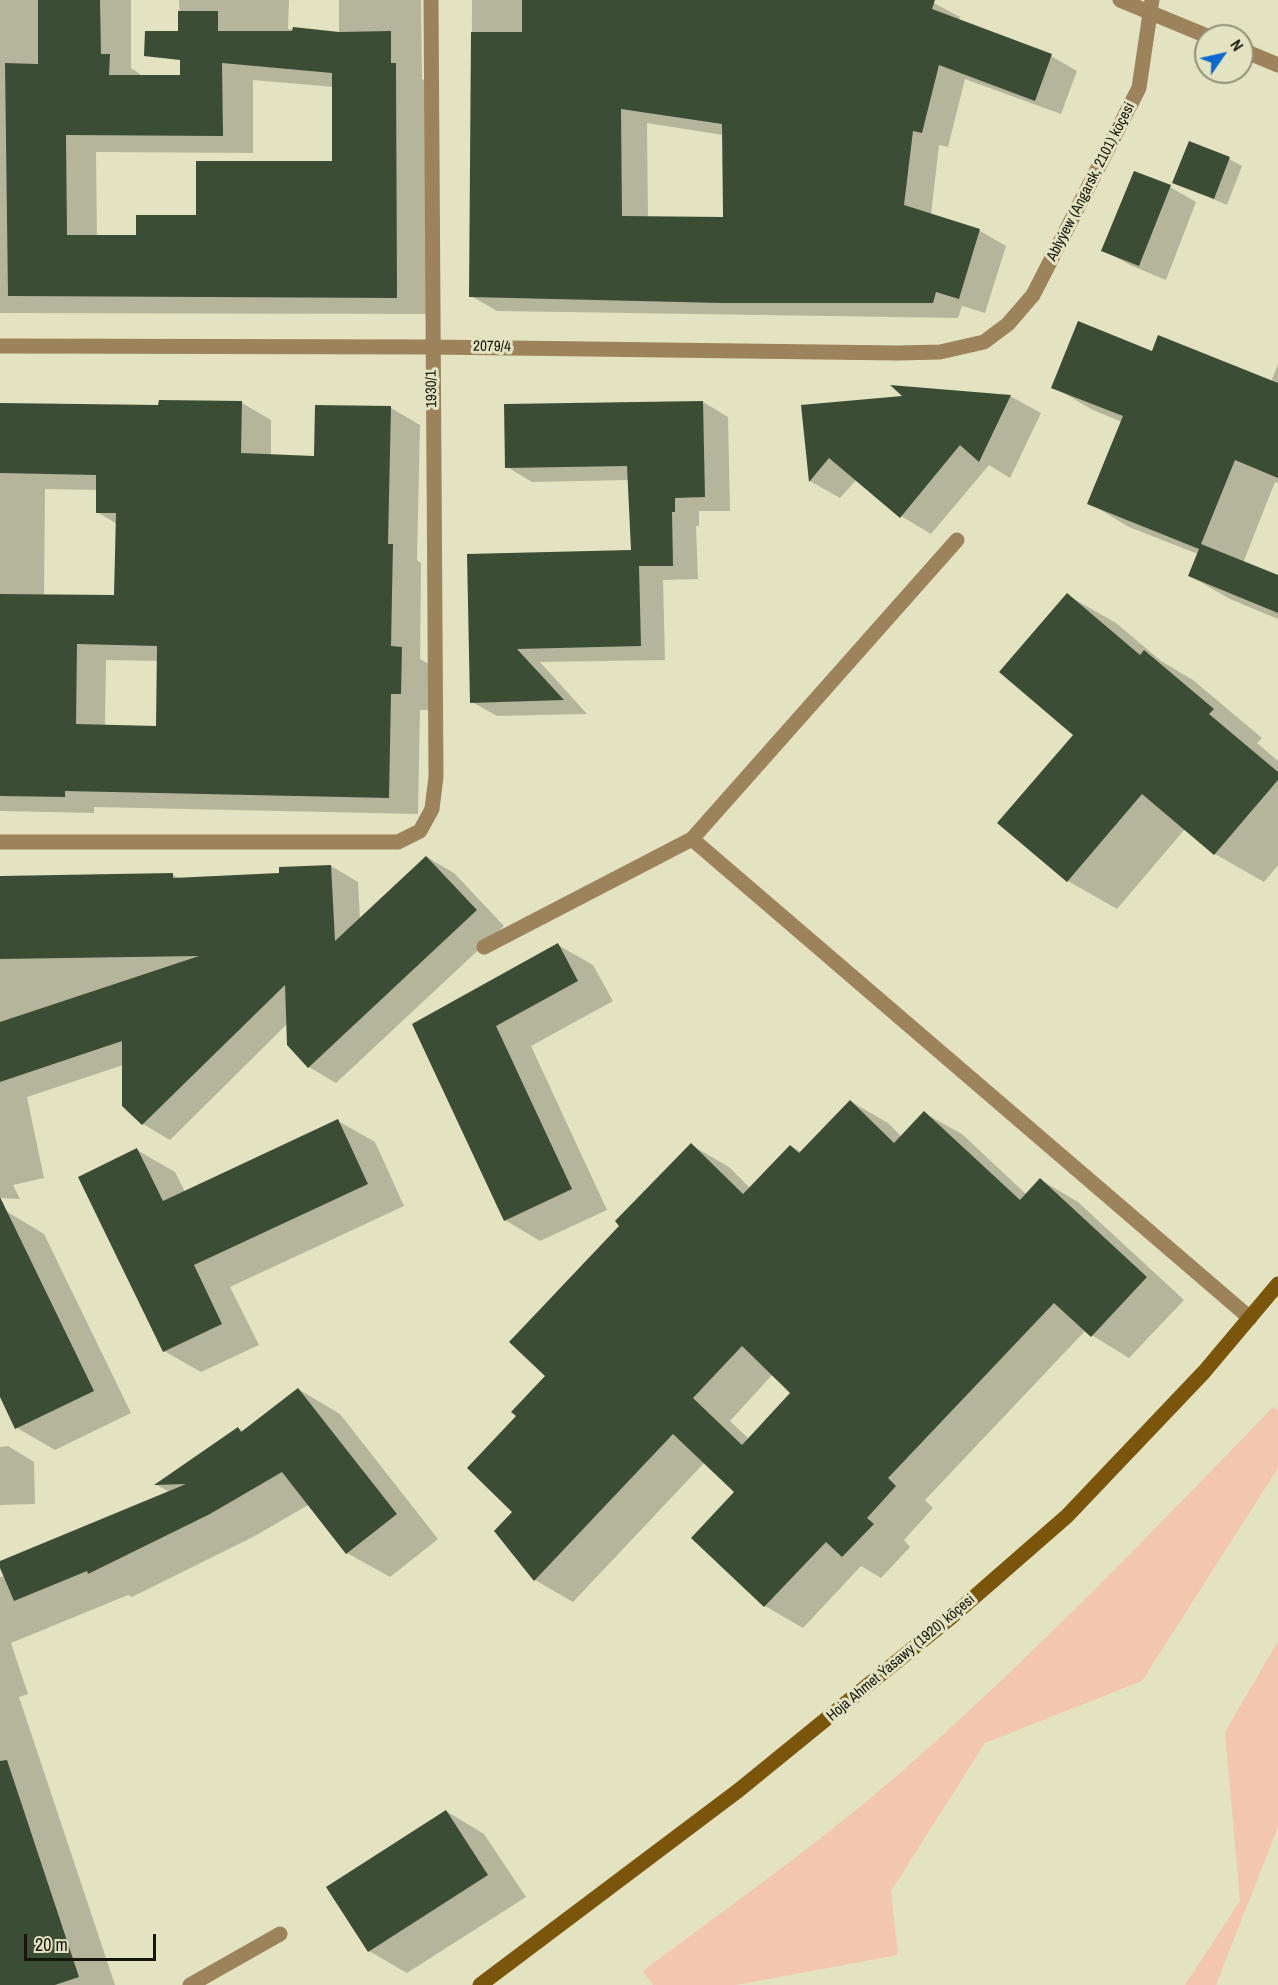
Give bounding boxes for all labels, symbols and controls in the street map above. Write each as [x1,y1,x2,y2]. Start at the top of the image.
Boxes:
north arrow [1194,24,1254,84]
text: N [1225,35,1249,55]
street label: Ablyýew (Angarsk, 2101) köçesi [1043,100,1139,264]
street label: 2079/4 [473,338,511,356]
street label: 1930/1 [423,370,441,408]
street label: Hoja Ahmet Ýasawy (1920) köçesi [823,1591,979,1725]
scale bar [27,1922,159,1960]
text: 20 m [35,1932,68,1957]

